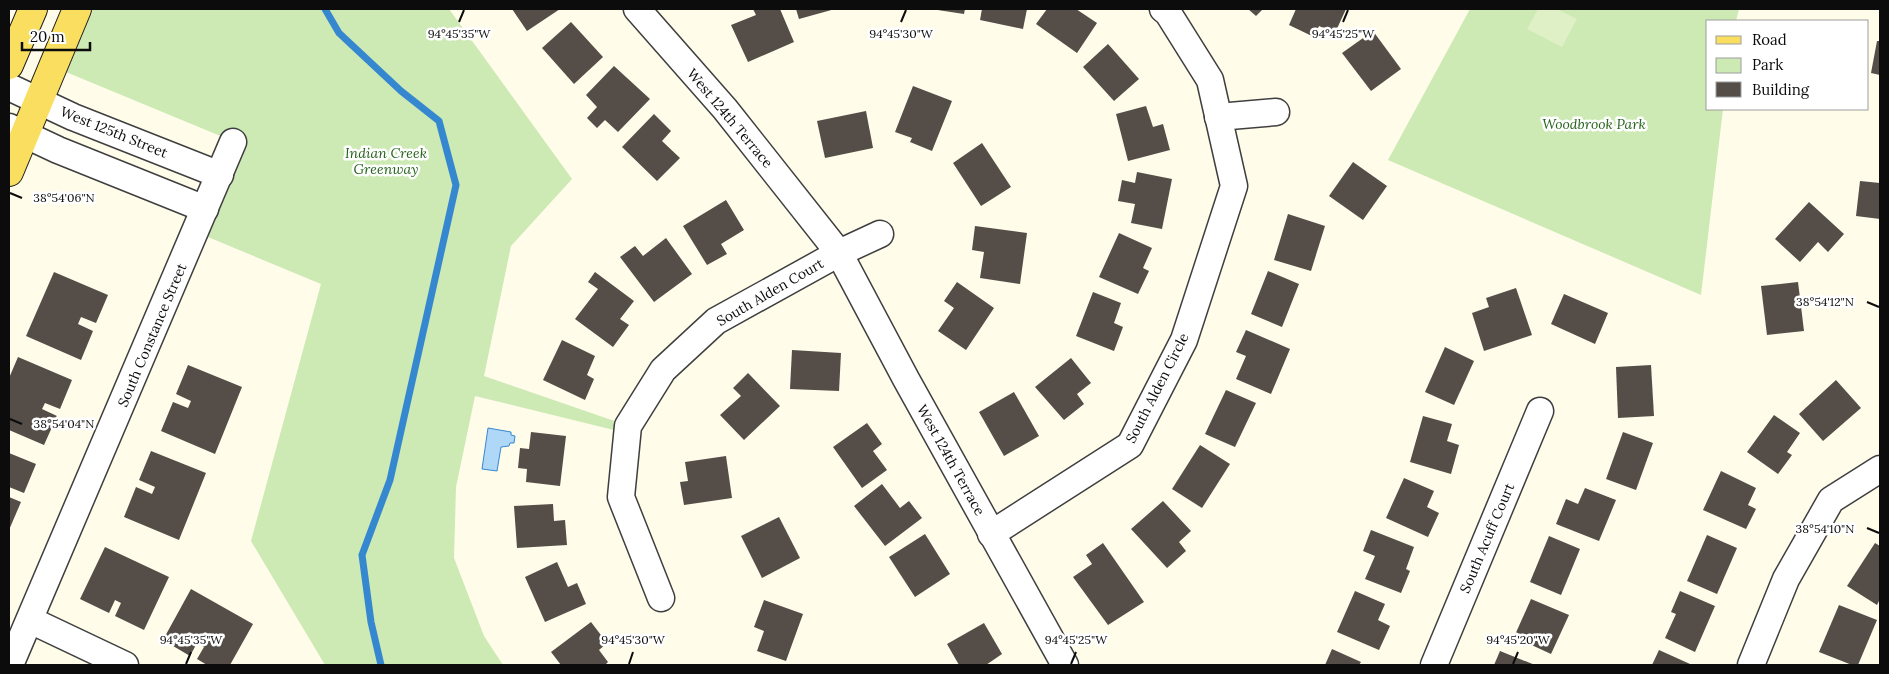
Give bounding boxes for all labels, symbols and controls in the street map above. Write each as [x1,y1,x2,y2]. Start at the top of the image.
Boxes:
scale bar [22,20,90,52]
legend [1706,20,1869,110]
text: 94°45'35"W [428,26,491,41]
text: 94°45'30"W [869,26,934,41]
text: 94°45'25"W [1312,26,1375,41]
text: 20 m [30,27,65,46]
text: Road [1752,30,1787,49]
text: Park [1752,55,1783,74]
street label: West 124th Terrace [683,65,777,172]
text: Building [1752,80,1810,99]
street label: West 125th Street [58,102,171,162]
park label: Woodbrook Park [1542,115,1646,133]
park label: Indian Creek Greenway [345,144,427,178]
text: 38°54'06"N [33,190,95,205]
street label: South Alden Court [713,254,827,330]
street label: South Constance Street [114,260,191,410]
text: 38°54'12"N [1796,294,1854,309]
street label: South Alden Circle [1121,330,1193,446]
street label: West 124th Terrace [913,401,989,519]
text: 38°54'04"N [34,416,94,431]
street label: South Acuff Court [1456,480,1519,596]
text: 38°54'10"N [1796,521,1854,536]
text: 94°45'35"W [160,632,223,647]
text: 94°45'30"W [601,632,666,647]
text: 94°45'25"W [1045,632,1108,647]
text: 94°45'20"W [1486,632,1551,647]

